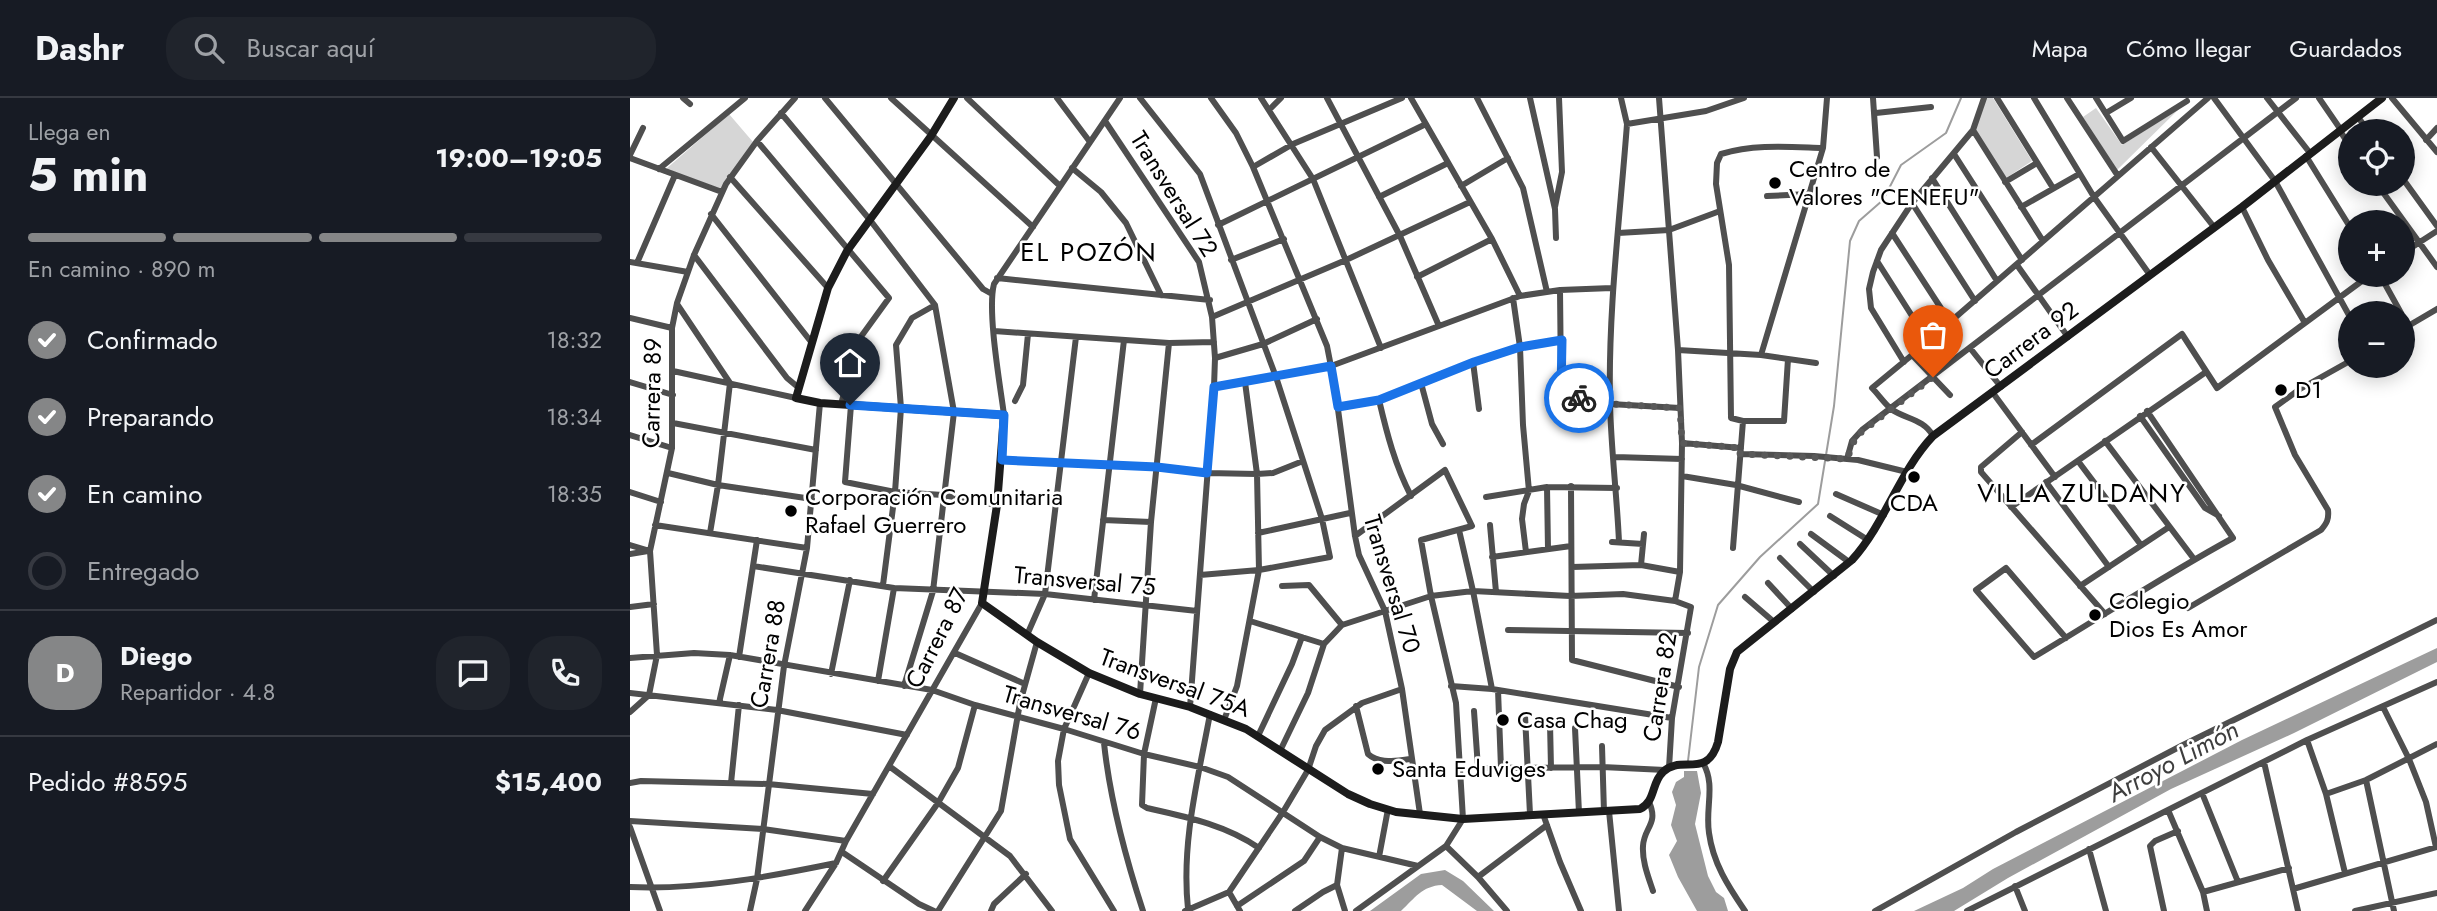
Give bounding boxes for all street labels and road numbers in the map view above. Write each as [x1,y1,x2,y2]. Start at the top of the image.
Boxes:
street label: Transversal 72 [1122,124,1227,263]
street label: Carrera 92 [1976,292,2086,387]
street label: Carrera 89 [633,338,670,448]
street label: Transversal 70 [1355,510,1430,657]
street label: Transversal 75 [1013,557,1157,604]
street label: Carrera 87 [896,581,977,694]
street label: Carrera 88 [741,597,794,711]
street label: Carrera 82 [1634,630,1685,744]
street label: Transversal 75A [1095,639,1255,726]
street label: Transversal 76 [999,676,1145,749]

